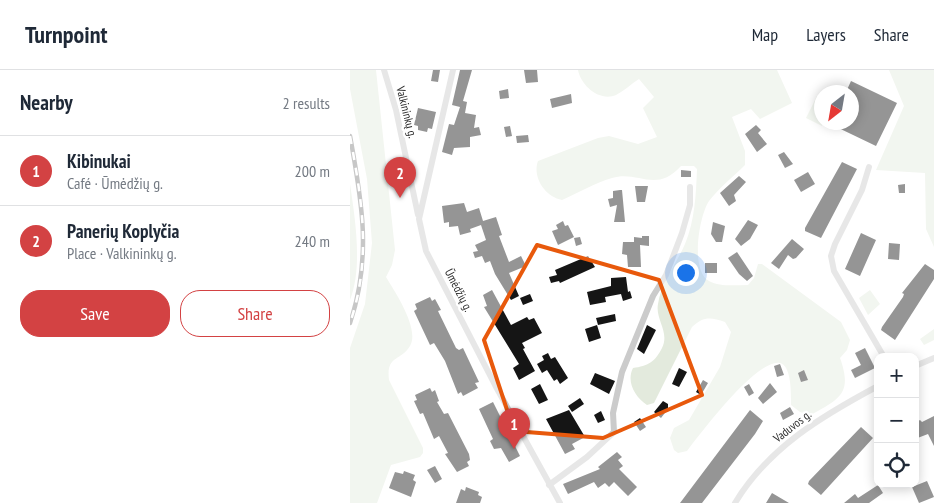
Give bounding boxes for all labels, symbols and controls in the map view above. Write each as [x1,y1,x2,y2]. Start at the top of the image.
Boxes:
text: Turnpoint [25,19,107,50]
text: Map [752,23,778,46]
text: Layers [806,23,846,46]
text: Share [874,23,909,46]
street label: Valkininkų g. [393,84,421,139]
north arrow [814,85,859,130]
text: Nearby [20,89,73,116]
text: 2 results [283,93,330,113]
text: Kibinukai [67,149,131,173]
pin: 2 [384,157,416,198]
text: 1 [32,161,40,181]
text: 200 m [295,161,330,181]
text: Café · Ūmėdžių g. [67,173,163,193]
text: Panerių Koplyčia [67,219,179,243]
text: 2 [32,231,40,251]
text: 240 m [295,231,330,251]
text: Place · Valkininkų g. [67,243,177,263]
your location [673,260,699,286]
street label: Ūmėdžių g. [442,266,476,314]
button: Save [20,290,170,337]
button: Share [180,290,330,337]
map controls [874,353,919,488]
button: + [874,353,919,398]
button: − [874,398,919,443]
street label: Vaduvos g. [769,407,814,446]
pin: 1 [498,408,530,449]
button: locate [874,443,919,488]

